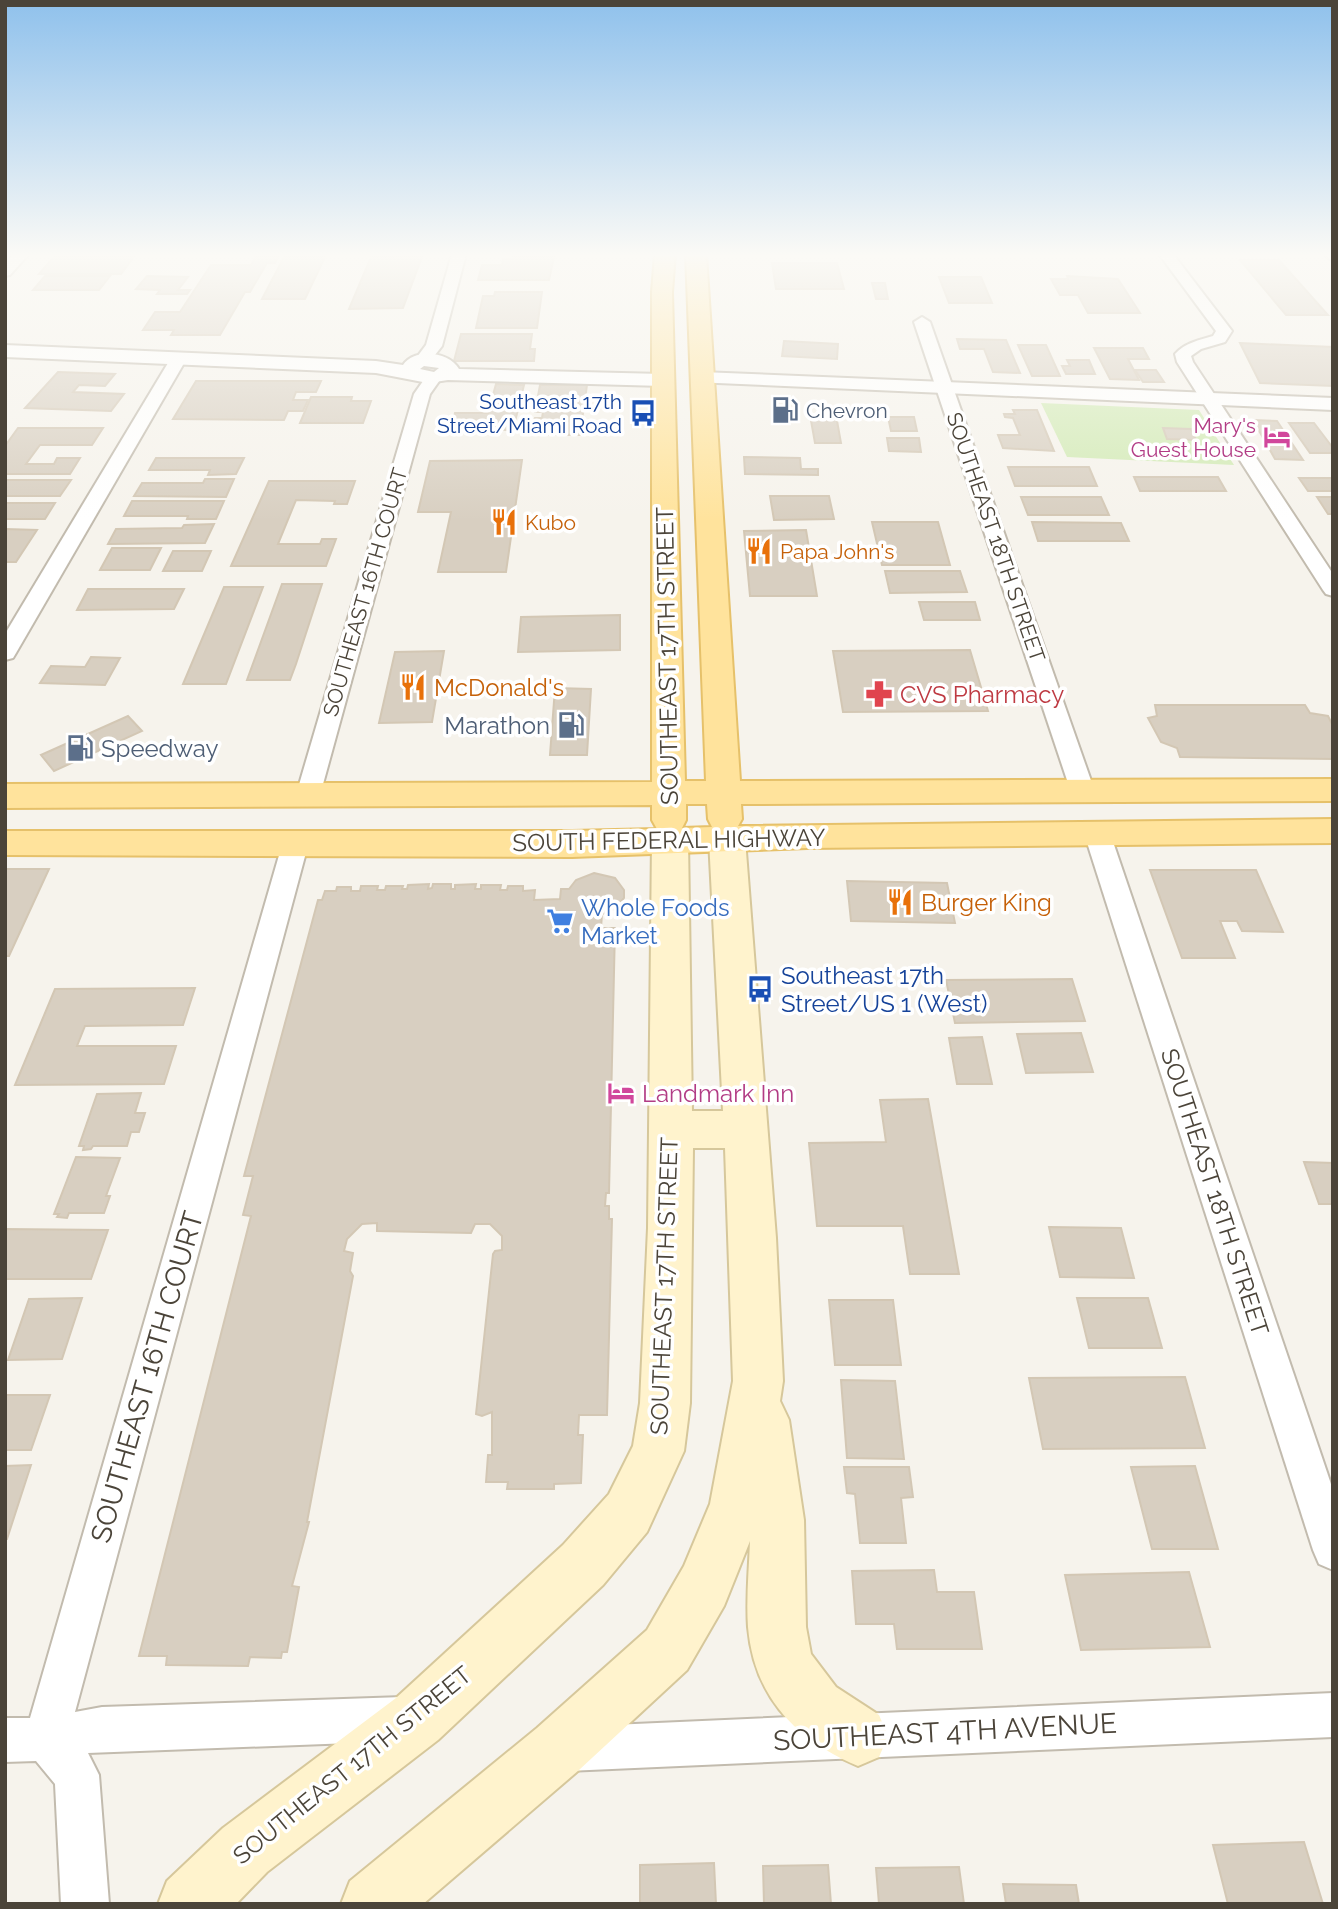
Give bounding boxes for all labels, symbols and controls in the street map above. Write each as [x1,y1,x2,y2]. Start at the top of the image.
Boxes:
place label: Southeast 17th Street/Miami Road [437,389,622,438]
fuel station icon: Chevron [770,395,800,425]
bus stop icon: Southeast 17th Street/Miami Road [628,398,658,428]
place label: Chevron [806,398,888,423]
street label: SOUTHEAST 18TH STREET [941,409,1051,665]
place label: Mary's Guest House [1131,413,1256,462]
hotel icon: Mary's Guest House [1262,422,1292,452]
street label: SOUTHEAST 16TH COURT [318,465,413,719]
street label: SOUTHEAST 17TH STREET [650,506,684,805]
restaurant icon: Kubo [489,507,519,537]
place label: Kubo [525,510,576,535]
restaurant icon: Papa John's [744,536,774,566]
place label: Papa John's [780,539,894,564]
restaurant icon: McDonald's [398,672,428,702]
place label: McDonald's [434,673,564,702]
pharmacy icon: CVS Pharmacy [864,679,894,709]
place label: CVS Pharmacy [900,680,1064,709]
fuel station icon: Marathon [556,710,586,740]
place label: Marathon [444,711,550,740]
fuel station icon: Speedway [65,733,95,763]
place label: Speedway [101,734,218,763]
street label: SOUTH FEDERAL HIGHWAY [512,823,826,857]
restaurant icon: Burger King [885,887,915,917]
place label: Burger King [921,888,1052,917]
place label: Whole Foods Market [581,893,730,950]
supermarket icon: Whole Foods Market [545,906,575,936]
place label: Southeast 17th Street/US 1 (West) [781,961,987,1018]
bus stop icon: Southeast 17th Street/US 1 (West) [745,974,775,1004]
street label: SOUTHEAST 18TH STREET [1155,1045,1275,1339]
hotel icon: Landmark Inn [606,1078,636,1108]
place label: Landmark Inn [642,1079,794,1108]
street label: SOUTHEAST 17TH STREET [644,1136,684,1435]
street label: SOUTHEAST 16TH COURT [84,1208,210,1546]
street label: SOUTHEAST 17TH STREET [227,1660,477,1870]
street label: SOUTHEAST 4TH AVENUE [772,1707,1118,1757]

